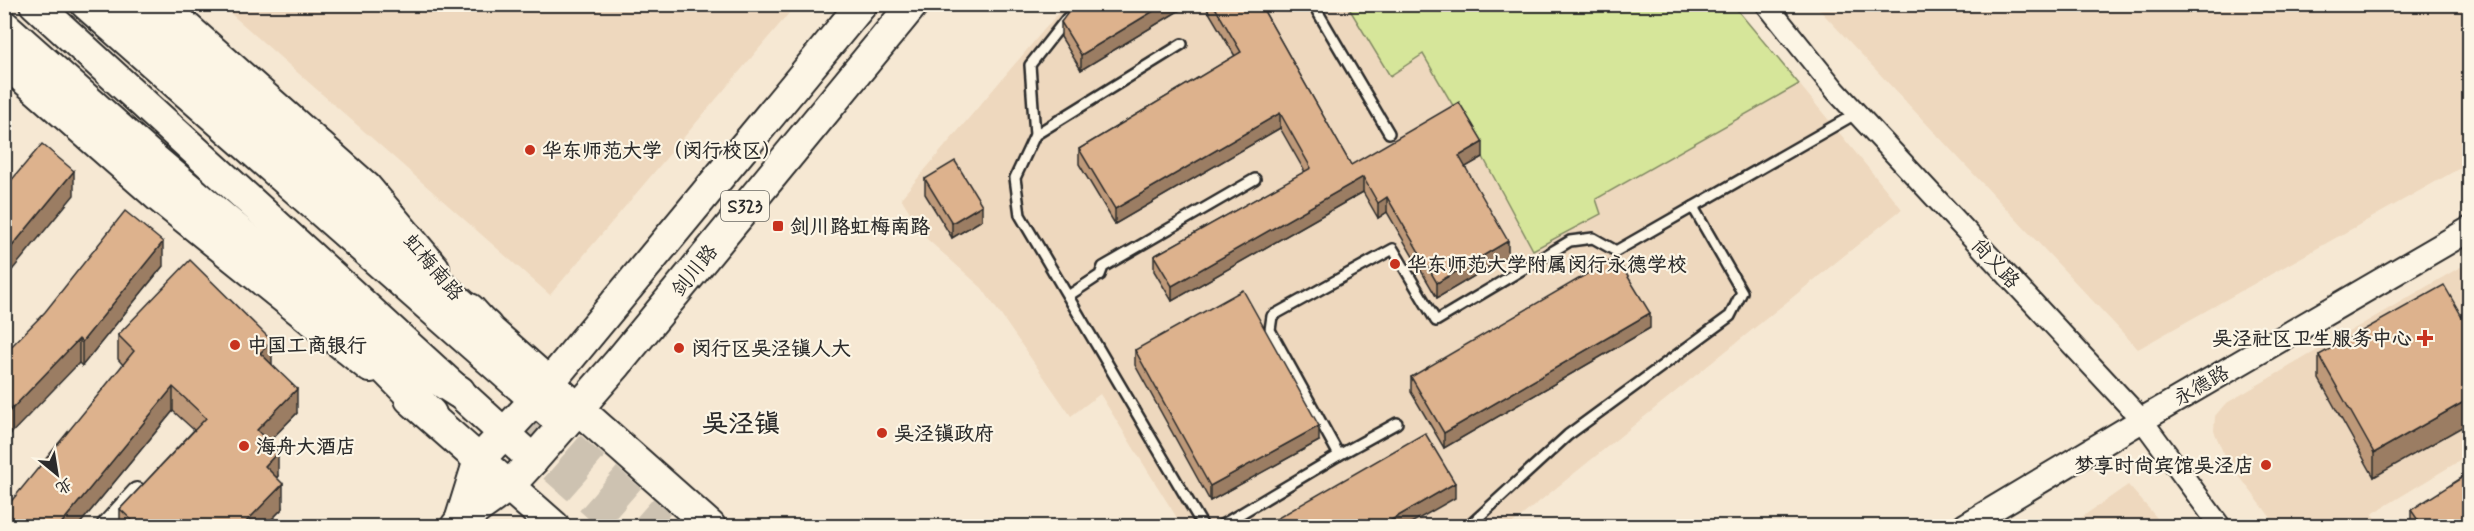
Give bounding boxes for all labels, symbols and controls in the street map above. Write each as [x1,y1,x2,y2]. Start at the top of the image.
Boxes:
place label: 华东师范大学（闵行校区） [542,138,782,165]
marker: 华东师范大学（闵行校区） [523,143,537,157]
road number: S323 [721,191,769,221]
place label: 剑川路虹梅南路 [790,214,930,241]
marker: 剑川路虹梅南路 [771,219,785,233]
street label: 虹梅南路 [397,229,470,308]
street label: 尚义路 [1965,233,2026,296]
street label: 剑川路 [666,238,725,303]
place label: 华东师范大学附属闵行永德学校 [1407,252,1687,279]
marker: 华东师范大学附属闵行永德学校 [1388,257,1402,271]
place label: 吴泾社区卫生服务中心 [2212,326,2412,353]
marker: 吴泾社区卫生服务中心 [2416,329,2434,347]
place label: 中国工商银行 [247,333,367,360]
place label: 闵行区吴泾镇人大 [691,336,851,363]
marker: 中国工商银行 [228,338,242,352]
marker: 闵行区吴泾镇人大 [672,341,686,355]
street label: 永德路 [2169,359,2235,413]
district label: 吴泾镇 [702,408,780,442]
place label: 吴泾镇政府 [894,421,994,448]
marker: 吴泾镇政府 [875,426,889,440]
place label: 海舟大酒店 [256,434,356,461]
marker: 海舟大酒店 [237,439,251,453]
north arrow [27,444,87,504]
place label: 梦享时尚宾馆吴泾店 [2074,453,2254,480]
marker: 梦享时尚宾馆吴泾店 [2259,458,2273,472]
text: 北 [52,473,76,499]

